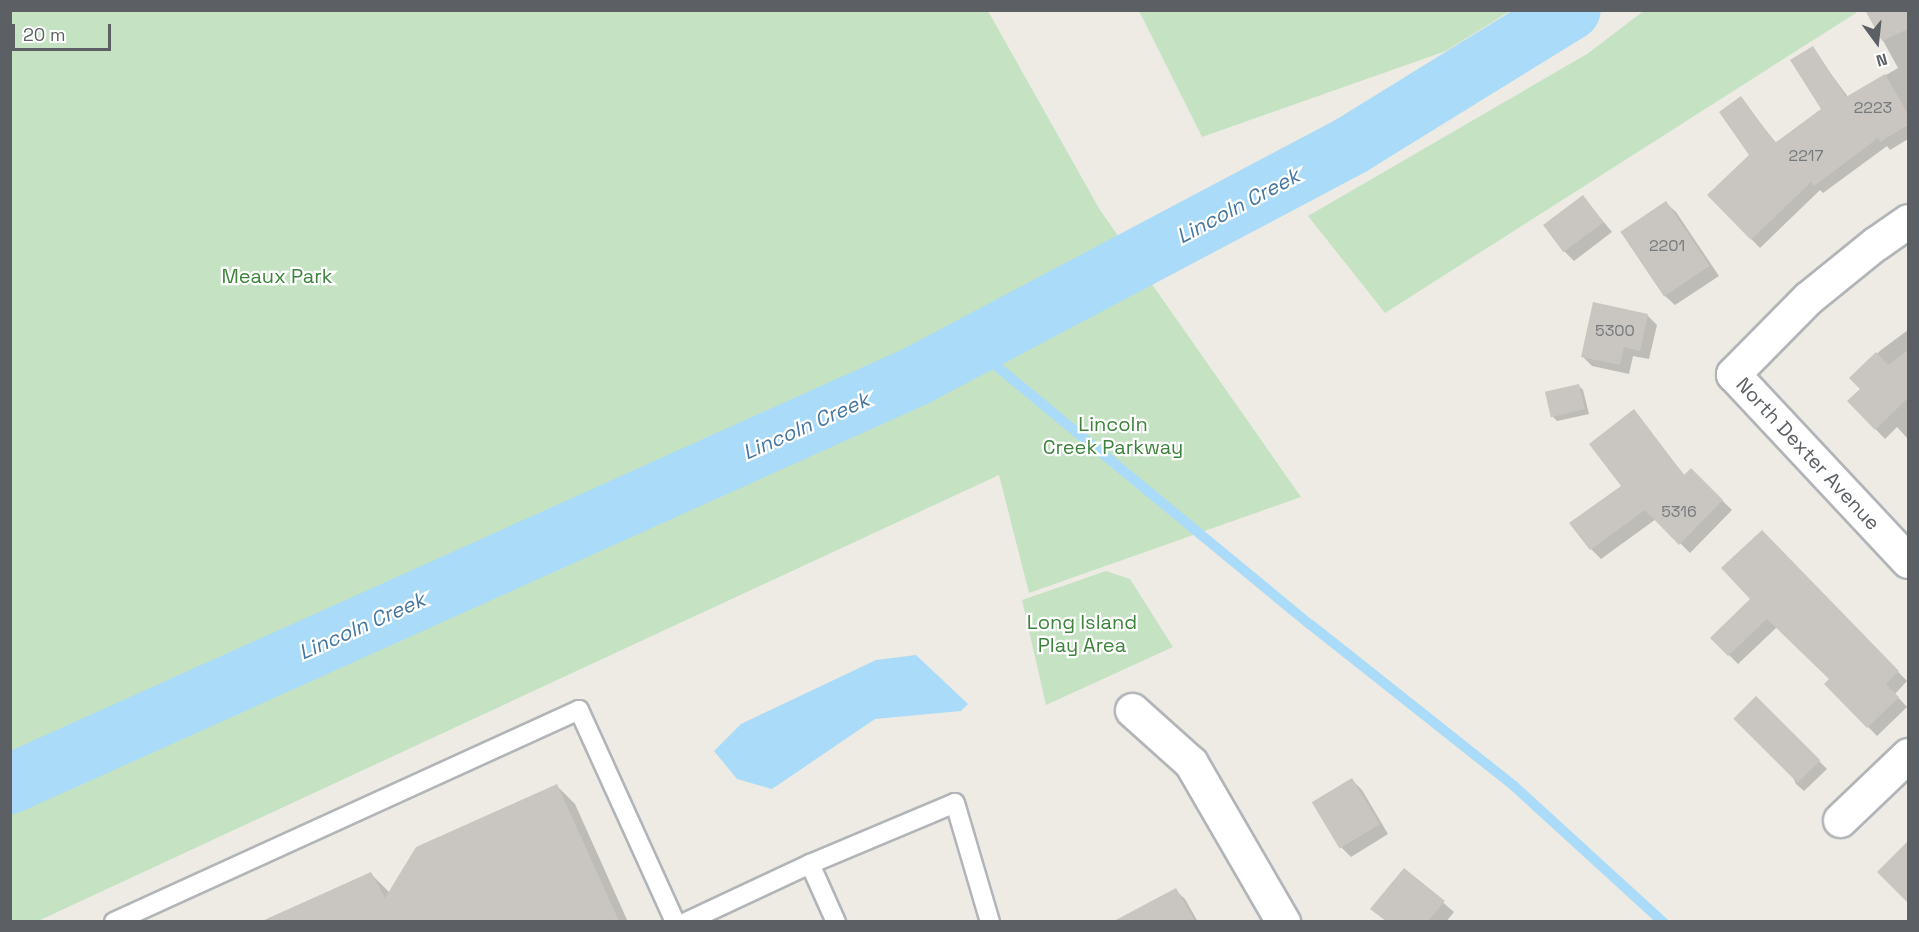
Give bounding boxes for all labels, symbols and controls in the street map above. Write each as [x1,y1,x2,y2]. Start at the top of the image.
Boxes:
scale bar [15,12,114,50]
north arrow [1847,12,1907,72]
text: 20 m [23,23,66,46]
text: N [1874,48,1890,71]
house number: 2223 [1854,98,1892,118]
house number: 2217 [1788,146,1824,166]
water label: Lincoln Creek [1172,163,1304,249]
house number: 2201 [1649,236,1685,256]
park label: Meaux Park [221,264,333,288]
house number: 5300 [1595,321,1635,341]
street label: North Dexter Avenue [1731,373,1885,535]
water label: Lincoln Creek [739,387,873,465]
park label: Lincoln Creek Parkway [1043,413,1183,460]
house number: 5316 [1661,502,1697,522]
water label: Lincoln Creek [295,587,429,665]
park label: Long Island Play Area [1027,610,1137,657]

